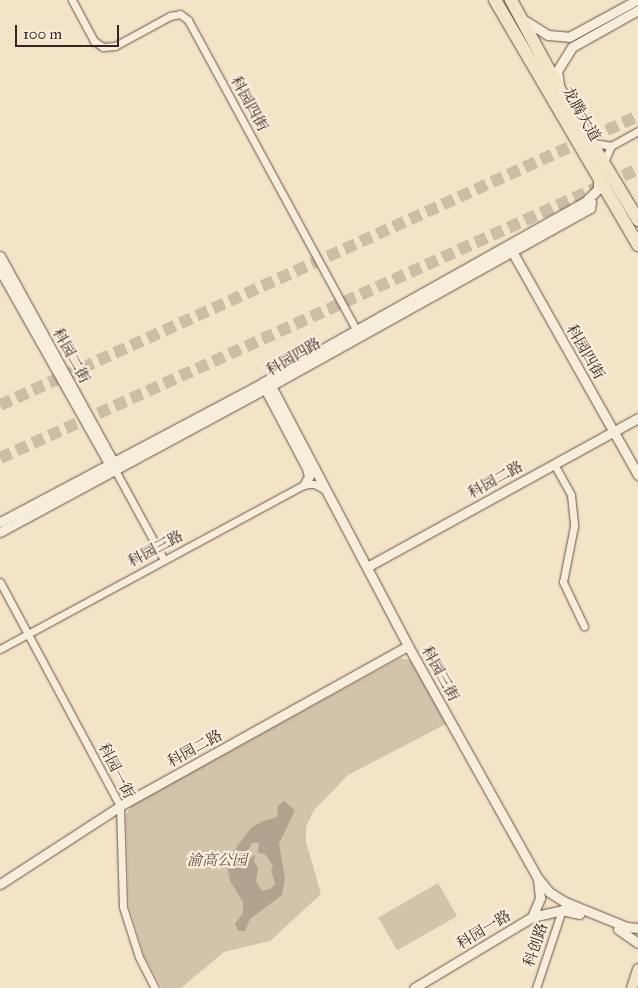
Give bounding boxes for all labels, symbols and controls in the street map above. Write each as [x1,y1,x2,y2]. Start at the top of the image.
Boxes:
scale bar [18,15,121,47]
text: 100 m [23,25,62,43]
street label: 科园四街 [227,73,271,135]
street label: 龙腾大道 [558,84,604,144]
street label: 科园四街 [562,322,608,382]
street label: 科园二街 [49,325,93,387]
street label: 科园四路 [264,334,324,380]
street label: 科园二路 [465,458,527,502]
street label: 科园三路 [125,527,187,571]
street label: 科园三街 [418,643,462,705]
street label: 科园二路 [164,727,226,771]
street label: 科园一街 [94,740,138,802]
park label: 渝高公园 [187,852,247,870]
street label: 科园一路 [454,907,514,953]
street label: 科创路 [520,921,552,969]

